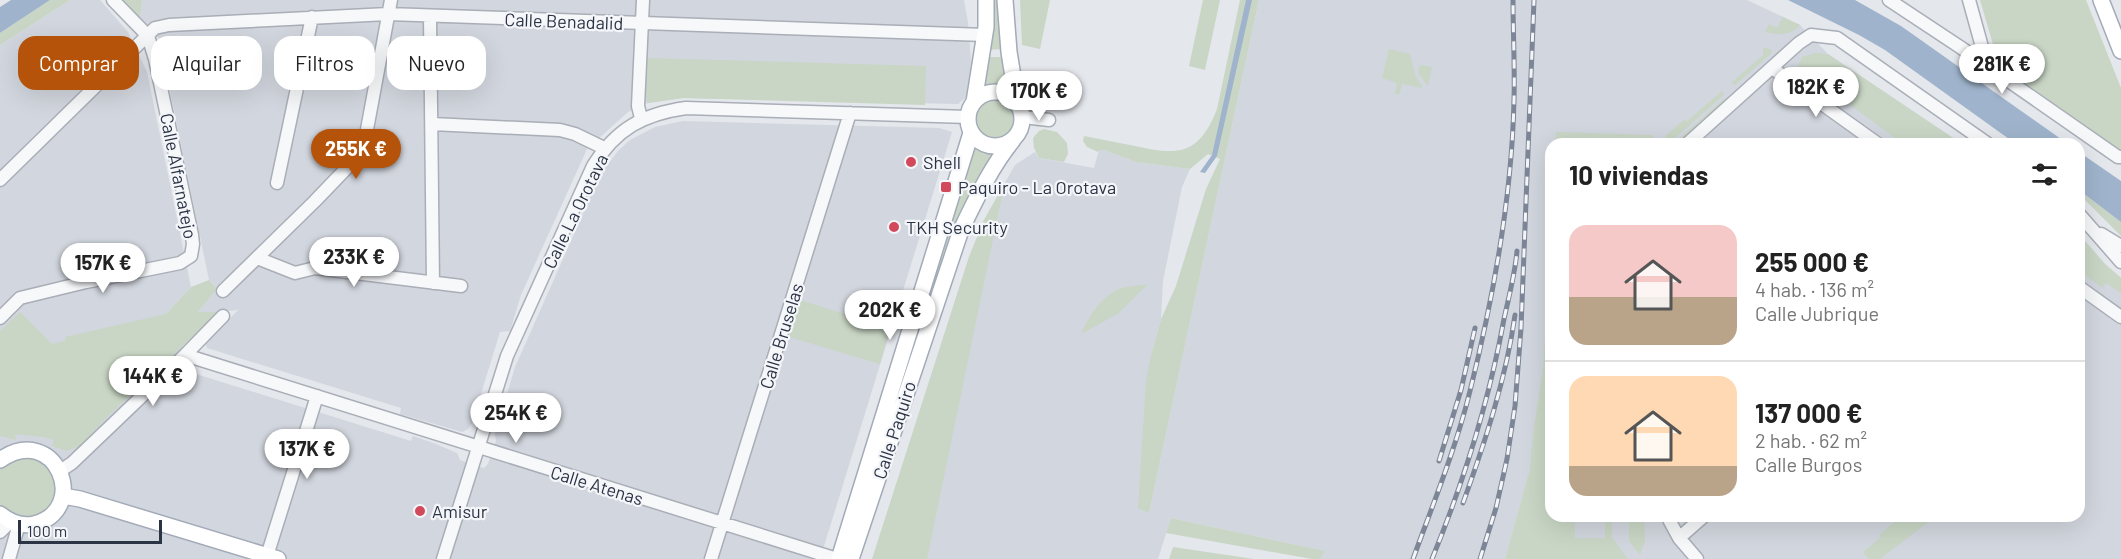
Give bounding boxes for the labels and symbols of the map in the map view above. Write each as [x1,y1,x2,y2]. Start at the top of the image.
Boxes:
street label: Calle Benadalid [504,8,624,34]
pin: 281K € [1953,44,2051,95]
pin: 182K € [1767,67,1865,118]
pin: 170K € [990,71,1088,122]
street label: Calle Alfarnatejo [156,111,202,241]
pin: 255K € [307,129,405,180]
street label: Calle La Orotava [538,150,612,272]
place label: Shell [923,151,961,173]
marker: Shell [904,155,918,169]
place label: Paquiro - La Orotava [958,176,1116,198]
marker: Paquiro - La Orotava [939,180,953,194]
place label: TKH Security [906,216,1008,238]
marker: TKH Security [887,220,901,234]
pin: 233K € [305,237,403,288]
pin: 157K € [54,243,152,294]
street label: Calle Bruselas [755,281,807,391]
pin: 202K € [841,290,939,341]
pin: 144K € [104,356,202,407]
street label: Calle Paquiro [868,378,920,482]
pin: 254K € [467,393,565,444]
pin: 137K € [258,429,356,480]
street label: Calle Atenas [548,461,646,509]
place label: Amisur [432,500,488,522]
marker: Amisur [413,504,427,518]
scale bar [18,517,162,544]

